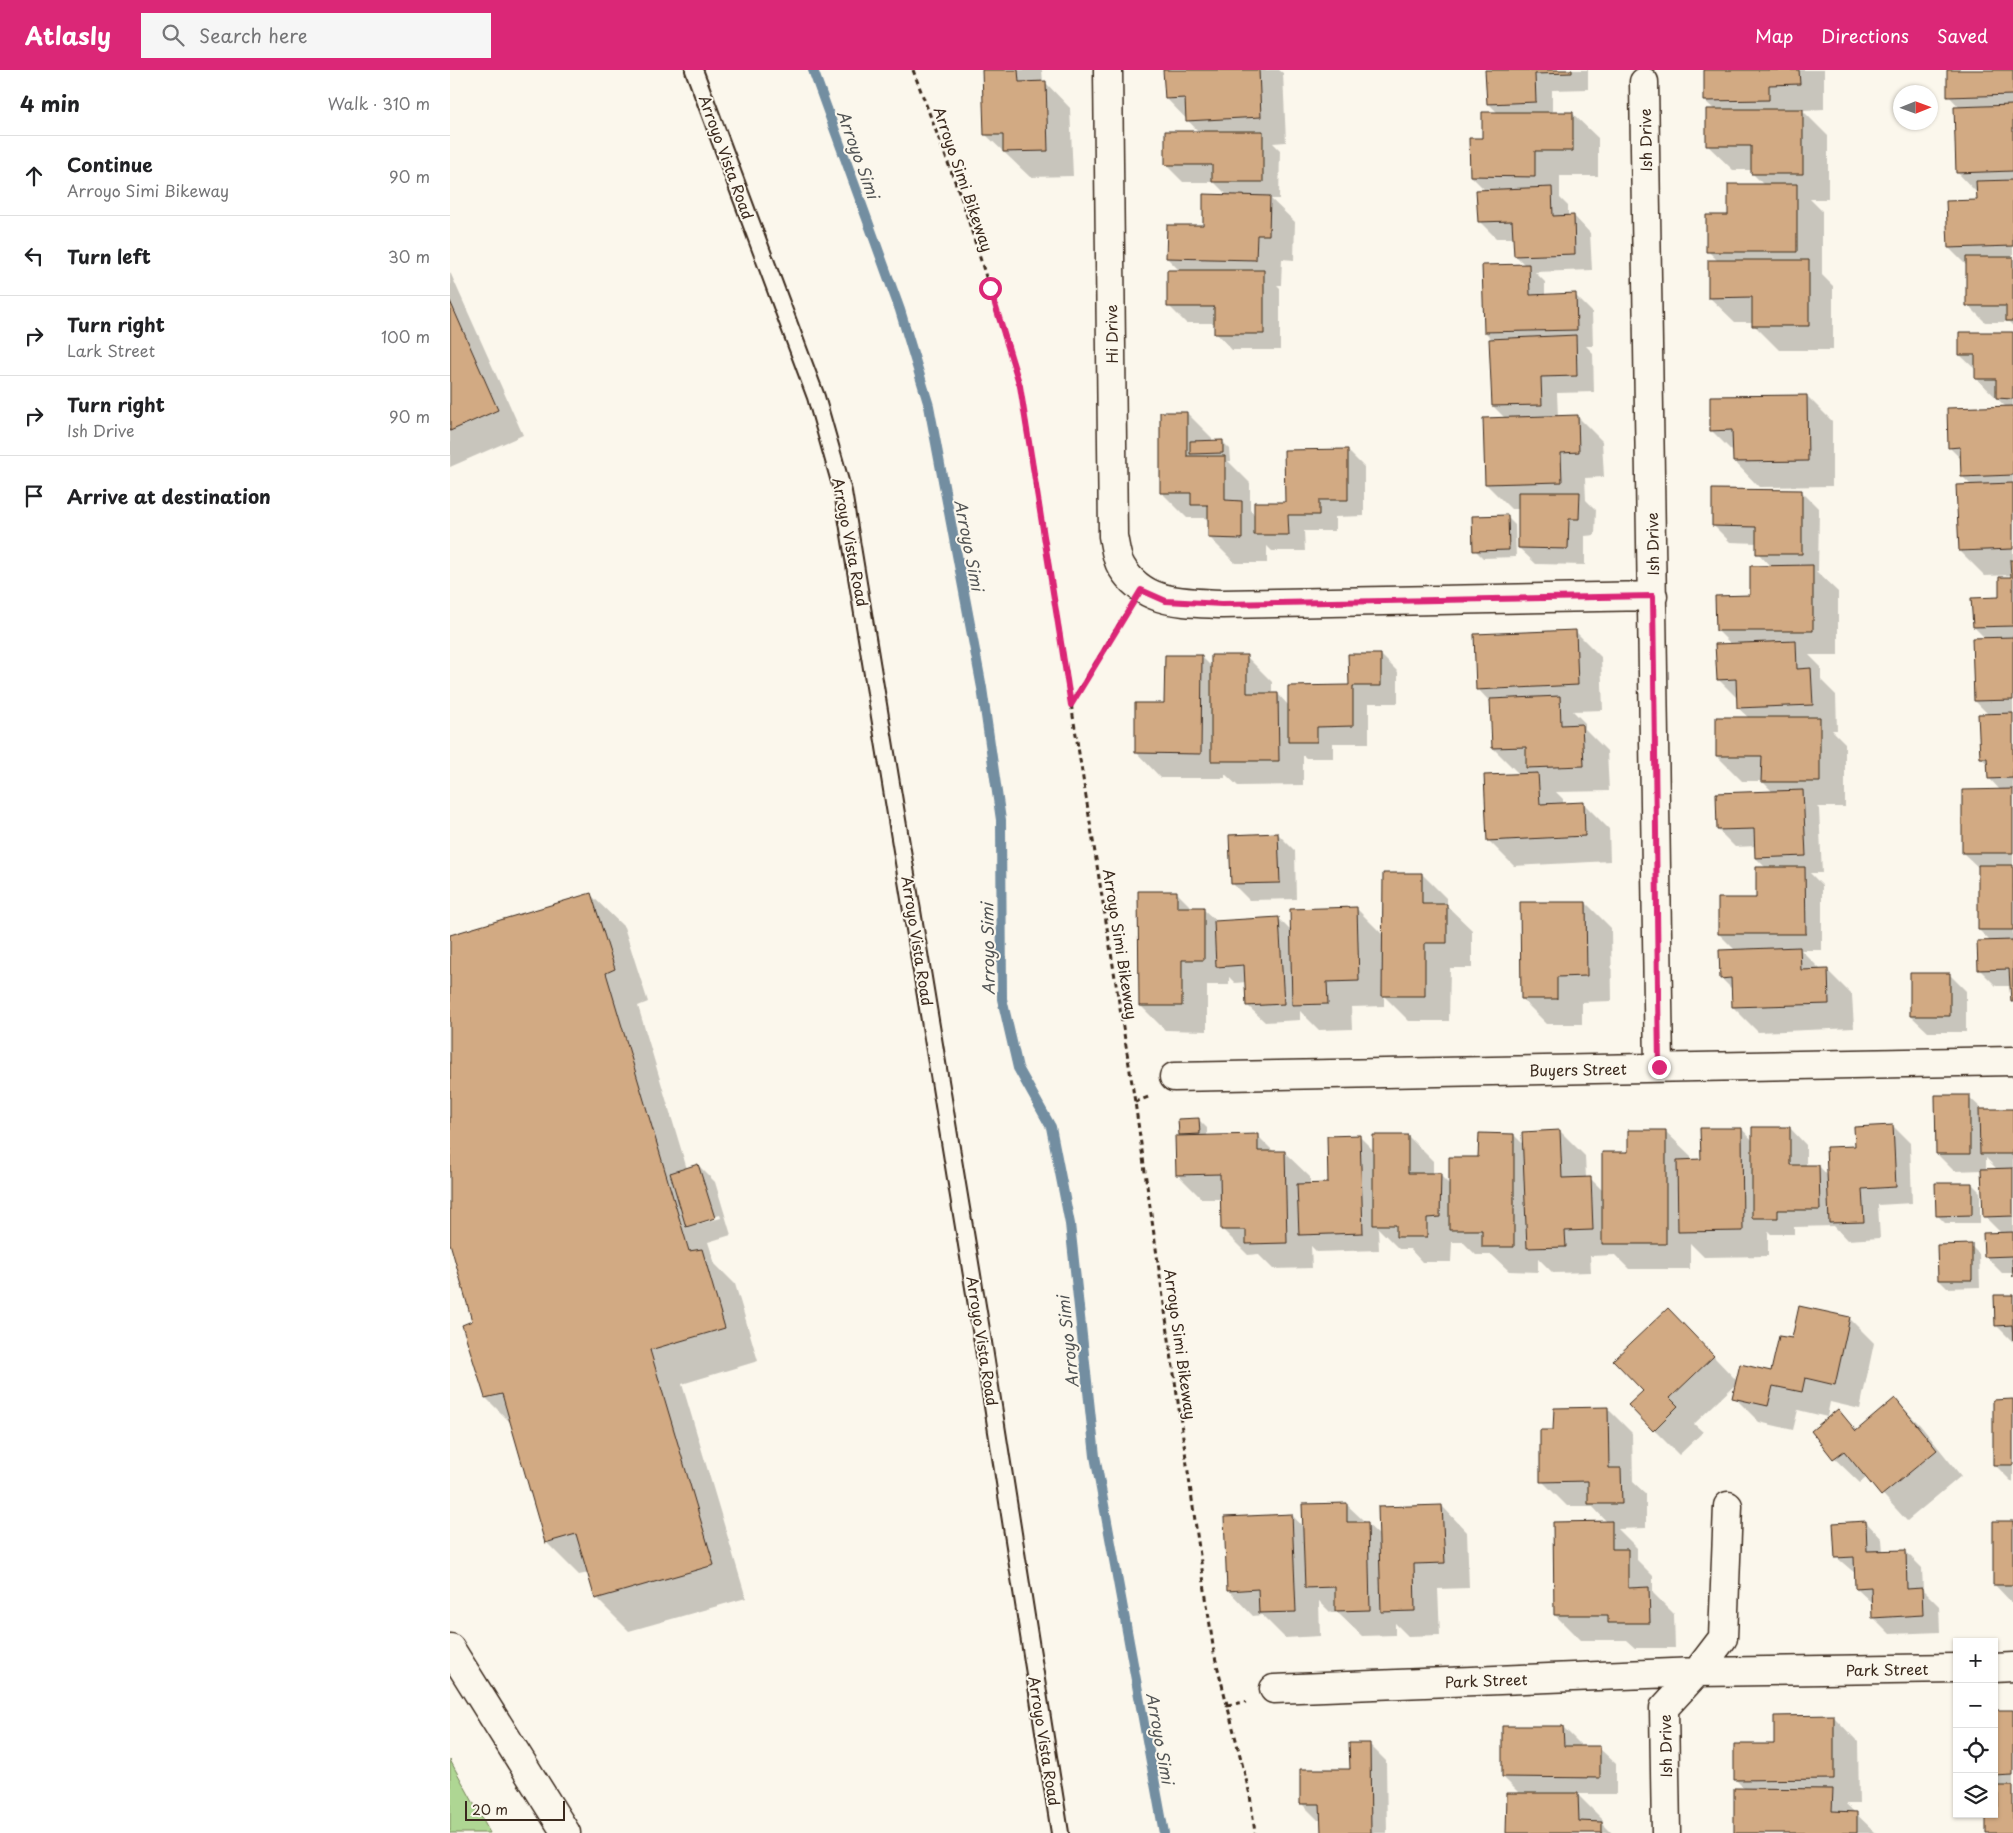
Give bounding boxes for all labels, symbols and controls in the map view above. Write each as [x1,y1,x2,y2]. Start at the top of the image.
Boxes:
search box [141,13,491,58]
text: Atlasly [25,17,111,53]
icon: search [159,21,187,49]
text: Search here [199,21,308,49]
text: Map [1755,22,1793,49]
text: Directions [1821,22,1909,49]
text: Saved [1937,22,1988,49]
north arrow [1893,85,1938,130]
text: 4 min [20,87,80,119]
text: Walk · 310 m [328,91,430,115]
street label: Arroyo Vista Road [694,92,760,222]
street label: Arroyo Simi Bikeway [928,103,1000,255]
water label: Arroyo Simi [832,107,887,204]
street label: Ish Drive [1633,108,1657,172]
text: Continue [67,150,153,178]
icon: ahead [20,162,48,190]
text: 90 m [389,164,430,188]
text: Arroyo Simi Bikeway [67,178,229,202]
icon: left [20,242,48,270]
text: Turn left [67,242,151,270]
text: 30 m [388,244,430,268]
route start [979,277,1002,300]
street label: Hi Drive [1099,304,1123,364]
text: Turn right [67,310,165,338]
icon: right [20,322,48,350]
text: 100 m [381,324,430,348]
text: Lark Street [67,338,155,362]
text: Turn right [67,390,165,418]
icon: right [20,402,48,430]
text: 90 m [389,404,430,428]
text: Ish Drive [67,418,135,442]
street label: Arroyo Vista Road [827,476,875,608]
icon: arrive [20,482,48,510]
text: Arrive at destination [67,482,271,510]
water label: Arroyo Simi [949,497,991,595]
street label: Ish Drive [1640,512,1664,576]
street label: Arroyo Simi Bikeway [1098,867,1144,1021]
street label: Arroyo Vista Road [896,875,940,1007]
water label: Arroyo Simi [974,900,1000,995]
route end [1648,1056,1671,1079]
street label: Buyers Street [1529,1057,1627,1081]
street label: Arroyo Simi Bikeway [1159,1267,1203,1421]
street label: Arroyo Vista Road [961,1275,1005,1407]
water label: Arroyo Simi [1050,1293,1084,1389]
map controls [1953,1638,1998,1818]
button: + [1953,1638,1998,1683]
street label: Park Street [1845,1657,1929,1681]
street label: Park Street [1444,1667,1528,1693]
street label: Arroyo Vista Road [1023,1675,1067,1807]
button: − [1953,1683,1998,1728]
water label: Arroyo Simi [1141,1690,1181,1788]
street label: Ish Drive [1653,1714,1677,1778]
button: locate [1953,1728,1998,1773]
button: layers [1953,1773,1998,1818]
scale bar [465,1798,565,1821]
text: 20 m [472,1799,508,1820]

